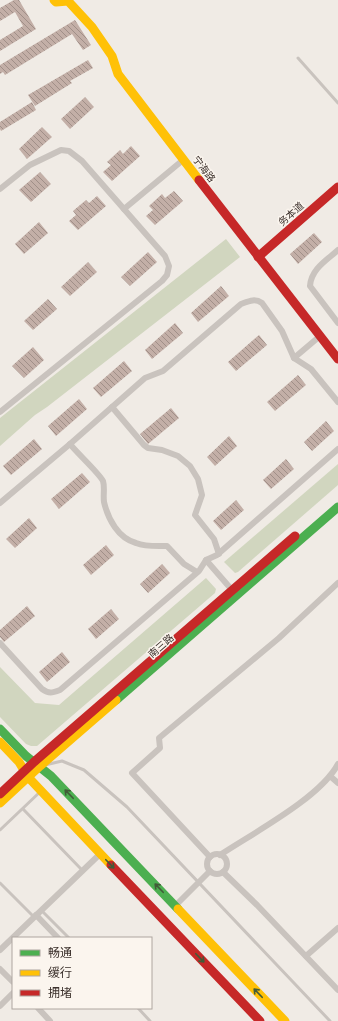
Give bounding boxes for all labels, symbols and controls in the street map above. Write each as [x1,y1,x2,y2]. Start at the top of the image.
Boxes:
street label: 宁海路 [191,154,217,184]
street label: 务本道 [276,200,306,228]
street label: 南三路 [146,632,176,660]
one-way arrow [64,789,74,799]
one-way arrow [105,859,115,869]
one-way arrow [154,883,163,894]
legend [12,937,152,1009]
text: 畅通 [48,946,72,960]
one-way arrow [195,953,204,963]
text: 缓行 [48,966,72,980]
text: 拥堵 [48,986,72,1000]
one-way arrow [253,988,263,998]

